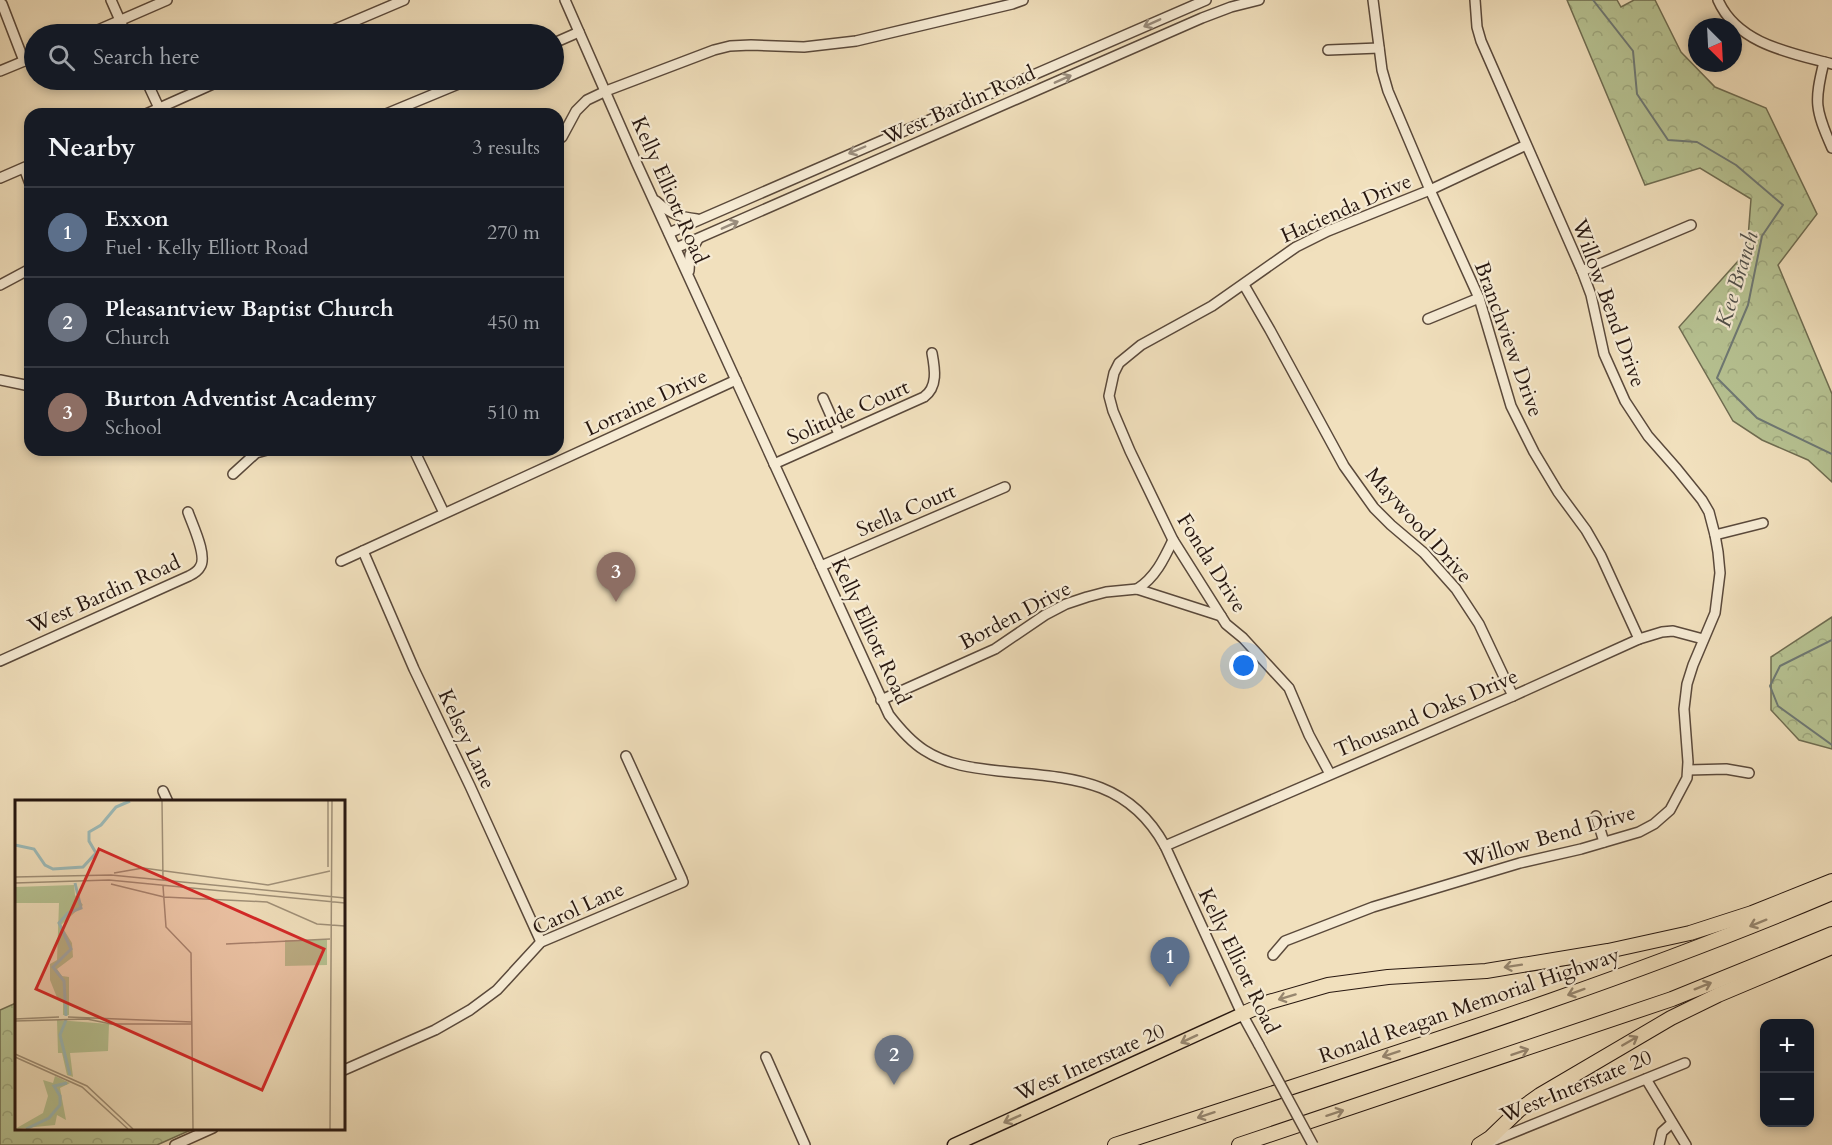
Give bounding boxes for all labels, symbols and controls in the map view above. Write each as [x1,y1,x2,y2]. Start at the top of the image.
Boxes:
one-way arrow [1143,17,1161,29]
north arrow [1688,18,1742,72]
search box [24,24,564,90]
icon: search [45,41,78,74]
text: Search here [93,42,200,72]
street label: West Bardin Road [878,59,1040,152]
one-way arrow [1053,73,1071,84]
street label: Kelly Elliott Road [624,112,715,269]
text: Nearby [48,130,136,165]
text: 3 results [472,134,540,161]
one-way arrow [848,145,867,156]
street label: Hacienda Drive [1276,167,1416,250]
text: Exxon [105,204,169,234]
street label: Willow Bend Drive [1564,214,1652,391]
text: 1 [62,219,73,246]
text: 270 m [487,219,540,246]
one-way arrow [720,219,739,230]
water label: Kee Branch [1708,227,1766,331]
text: Fuel · Kelly Elliott Road [105,234,308,261]
street label: Branchview Drive [1467,257,1550,421]
text: Pleasantview Baptist Church [105,294,394,324]
text: 2 [62,309,73,336]
text: 450 m [487,309,540,336]
text: Church [105,324,170,351]
street label: Lorraine Drive [580,361,712,444]
street label: Solitude Court [783,372,914,452]
text: Burton Adventist Academy [105,384,376,414]
text: 3 [62,399,73,426]
text: 510 m [487,399,540,426]
text: School [105,414,162,441]
street label: Maywood Drive [1359,461,1479,590]
street label: Stella Court [852,476,961,544]
street label: Fonda Drive [1170,508,1254,618]
street label: West Bardin Road [23,548,185,641]
pin: 3 [596,552,636,602]
street label: Kelly Elliott Road [824,553,917,709]
street label: Borden Drive [954,574,1076,657]
your location [1229,651,1258,680]
street label: Thousand Oaks Drive [1330,662,1522,765]
street label: Kelsey Lane [431,685,502,794]
street label: Willow Bend Drive [1460,798,1639,875]
inset map [15,800,345,1130]
street label: Carol Lane [527,875,629,942]
street label: Kelly Elliott Road [1191,884,1286,1039]
one-way arrow [1750,918,1768,929]
pin: 1 [1150,938,1190,987]
street label: Ronald Reagan Memorial Highway [1315,940,1623,1071]
one-way arrow [1504,961,1524,972]
one-way arrow [1694,980,1712,991]
one-way arrow [1567,987,1586,998]
one-way arrow [1278,992,1297,1003]
street label: West Interstate 20 [1010,1016,1170,1109]
map controls [1760,1019,1814,1127]
button: + [1760,1019,1814,1073]
one-way arrow [1181,1033,1199,1045]
one-way arrow [1621,1035,1639,1046]
pin: 2 [874,1036,914,1085]
street label: West Interstate 20 [1495,1043,1656,1130]
one-way arrow [1510,1045,1529,1056]
one-way arrow [1382,1049,1401,1060]
button: − [1760,1073,1814,1127]
one-way arrow [1325,1107,1344,1118]
one-way arrow [1197,1110,1216,1121]
one-way arrow [1003,1114,1021,1126]

